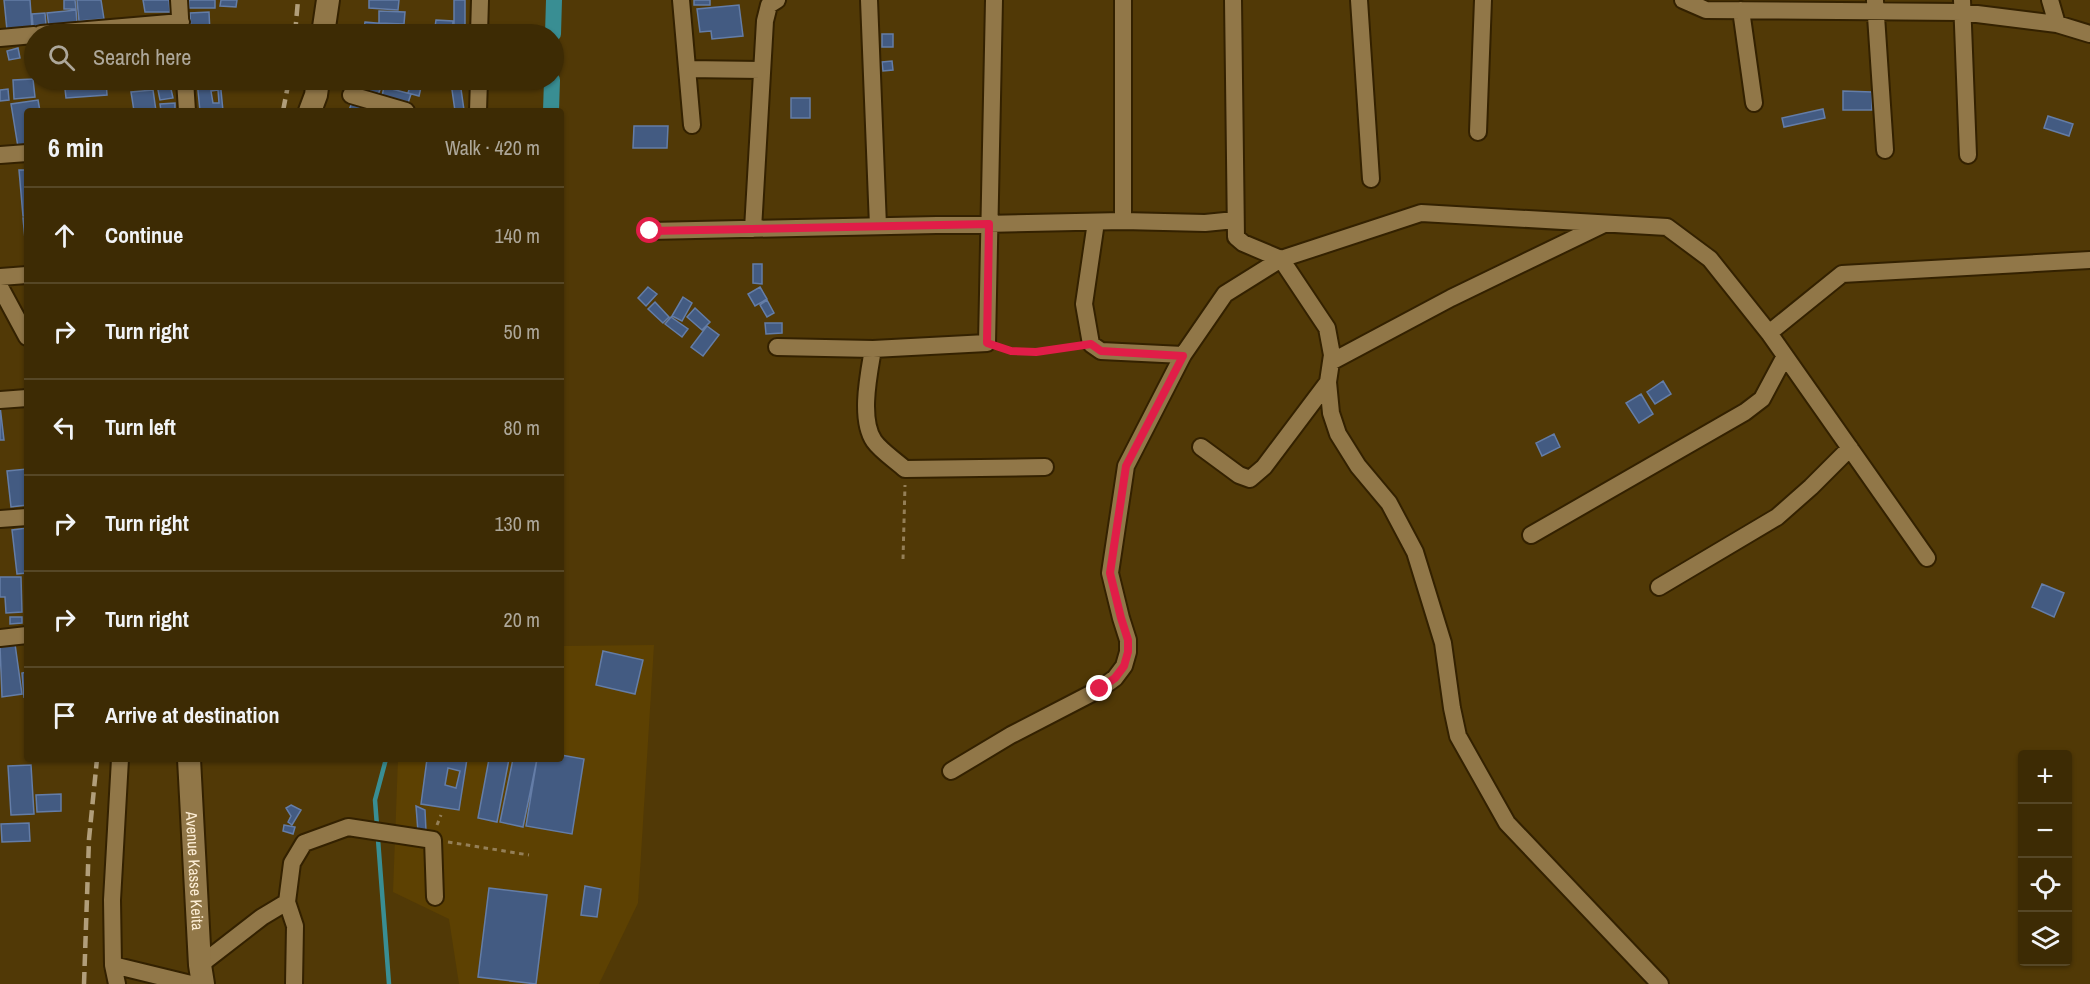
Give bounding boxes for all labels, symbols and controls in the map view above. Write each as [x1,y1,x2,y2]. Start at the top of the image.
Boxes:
search box [24,24,564,90]
icon: search [45,41,78,74]
text: Search here [93,42,191,72]
text: 6 min [48,130,104,165]
text: Walk · 420 m [445,134,540,161]
route start [636,217,662,243]
icon: ahead [48,219,81,252]
text: Continue [105,220,183,250]
text: 140 m [494,222,540,249]
icon: right [48,315,81,348]
text: Turn right [105,316,189,346]
text: 50 m [504,318,540,345]
icon: left [48,411,81,444]
text: Turn left [105,412,176,442]
text: 80 m [504,414,540,441]
icon: right [48,507,81,540]
text: Turn right [105,508,189,538]
text: 130 m [494,510,540,537]
icon: right [48,603,81,636]
text: Turn right [105,604,189,634]
text: 20 m [504,606,540,633]
route end [1086,675,1112,701]
icon: arrive [48,699,81,732]
text: Arrive at destination [105,700,279,730]
map controls [2018,750,2072,966]
button: + [2018,750,2072,804]
button: − [2018,804,2072,858]
street label: Avenue Kasse Keita [181,810,209,931]
button: locate [2018,858,2072,912]
button: layers [2018,912,2072,966]

